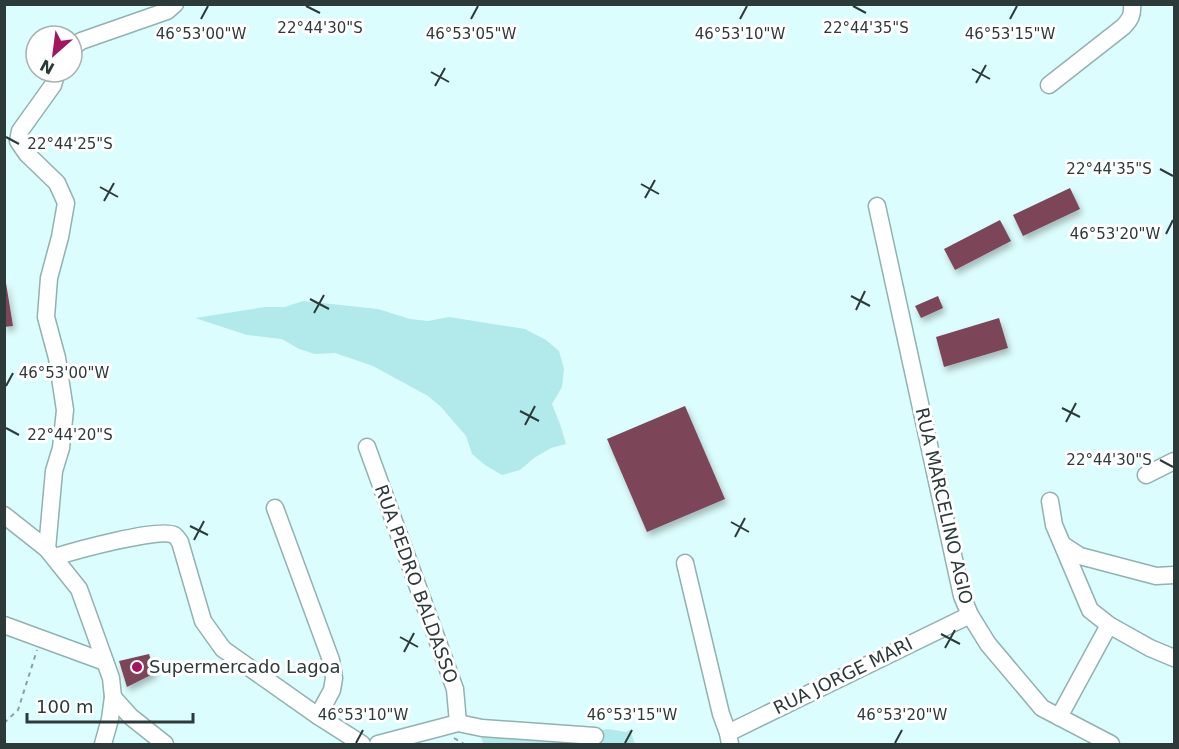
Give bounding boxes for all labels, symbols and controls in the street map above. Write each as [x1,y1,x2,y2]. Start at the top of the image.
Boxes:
text: 22°44'30"S [277,19,363,37]
text: 22°44'35"S [823,19,909,37]
north arrow [24,24,84,84]
text: 46°53'00"W [156,25,246,43]
text: 46°53'05"W [426,25,516,43]
text: 46°53'10"W [695,25,785,43]
text: 46°53'15"W [965,25,1055,43]
text: N [37,55,58,78]
text: 22°44'25"S [27,135,113,153]
text: 22°44'35"S [1066,160,1152,178]
text: 46°53'20"W [1070,225,1160,243]
text: 46°53'00"W [19,364,109,382]
street label: RUA MARCELINO AGIO [912,405,977,606]
text: 22°44'20"S [27,426,113,444]
text: 22°44'30"S [1066,451,1152,469]
street label: RUA PEDRO BALDASSO [371,482,462,686]
street label: RUA JORGE MARI [770,633,916,718]
place label: Supermercado Lagoa [149,656,341,677]
marker: Supermercado Lagoa [130,660,144,674]
scale bar [27,686,194,724]
text: 100 m [36,696,94,717]
text: 46°53'10"W [318,706,408,724]
text: 46°53'15"W [587,706,677,724]
text: 46°53'20"W [857,706,947,724]

